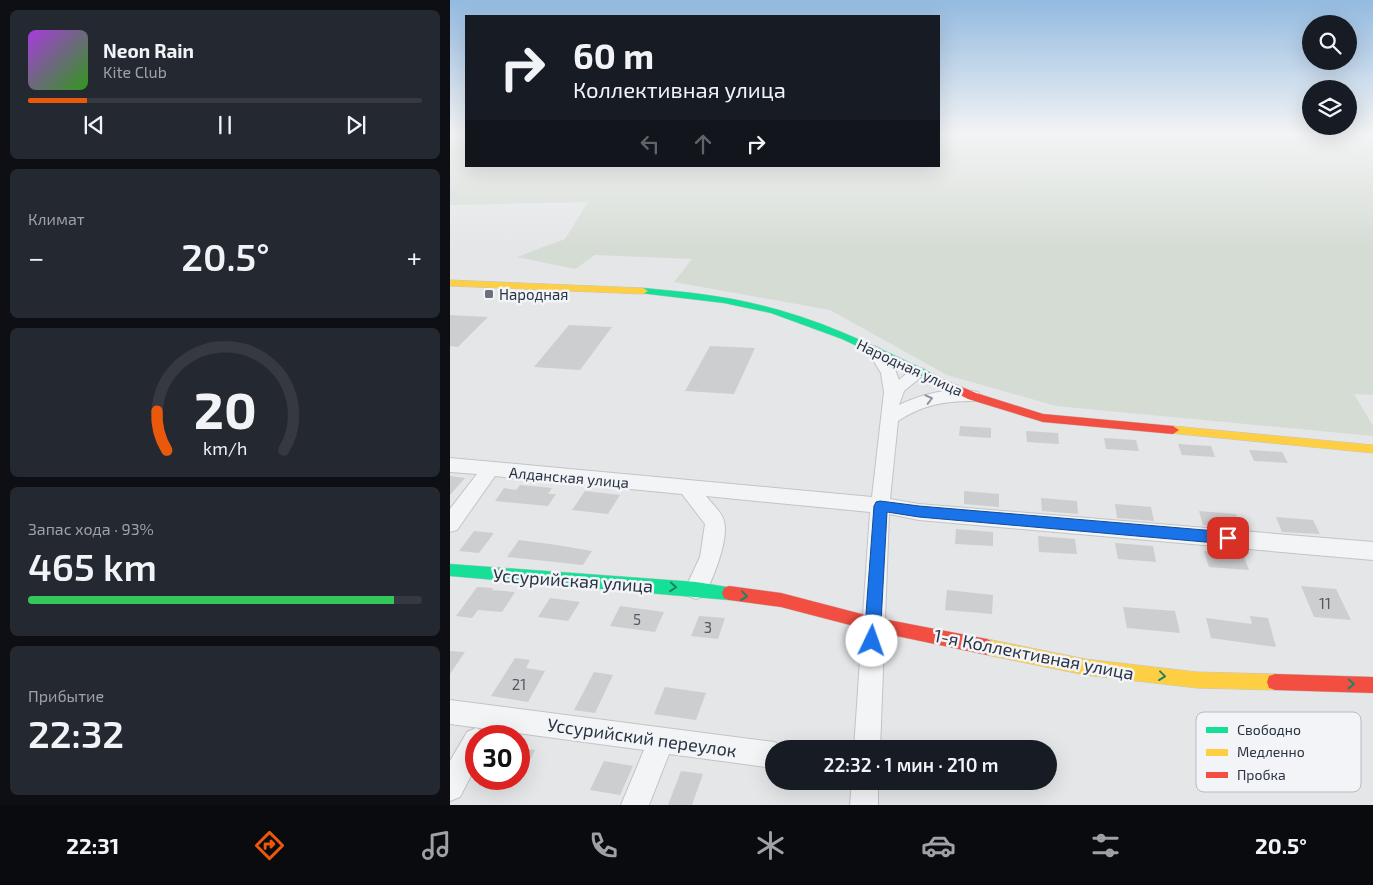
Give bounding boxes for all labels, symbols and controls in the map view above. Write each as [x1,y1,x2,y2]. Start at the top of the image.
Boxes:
map controls [1302,15,1357,135]
button: search [1302,15,1357,70]
text: 60 m [573,34,654,76]
icon: right [490,35,555,100]
text: Neon Rain [103,39,194,62]
text: Kite Club [103,62,167,81]
text: Коллективная улица [573,76,786,102]
button: layers [1302,80,1357,135]
icon: previous [80,111,108,139]
icon: pause [211,111,239,139]
icon: next [342,111,370,139]
icon: left [636,130,664,158]
icon: ahead [689,130,717,158]
icon: right [742,130,770,158]
text: Климат [28,209,85,228]
text: 20.5° [181,233,270,279]
text: − [28,240,44,274]
text: + [407,240,422,274]
place label: Народная [499,285,568,303]
marker: Народная [483,288,495,300]
street label: Народная улица [854,335,966,400]
text: 20 [193,377,257,439]
one-way arrow [925,394,933,405]
text: km/h [203,437,247,459]
street label: Алданская улица [508,463,630,492]
pin [1207,517,1249,559]
text: Запас хода · 93% [28,519,154,538]
icon: arrive [1214,524,1242,552]
text: 465 km [28,543,157,589]
street label: Уссурийская улица [492,563,654,597]
one-way arrow [669,582,677,593]
one-way arrow [740,590,748,600]
house number: 11 [1319,594,1331,612]
house number: 5 [633,610,641,628]
position arrow [845,614,897,666]
house number: 3 [704,618,712,636]
street label: 1-я Коллективная улица [932,624,1136,684]
one-way arrow [1158,670,1166,681]
house number: 21 [512,675,526,693]
one-way arrow [1347,679,1355,689]
text: Прибытие [28,686,104,705]
text: 22:32 [28,710,124,756]
legend [1196,712,1361,792]
street label: Уссурийский переулок [546,713,738,761]
text: Свободно [1237,721,1301,738]
speed limit sign: 30 [465,725,530,790]
text: Медленно [1237,743,1305,760]
text: 22:32 · 1 мин · 210 m [824,753,998,776]
text: Пробка [1237,766,1286,783]
icon: directions [252,828,287,863]
icon: music [419,828,454,863]
icon: phone [586,828,621,863]
icon: climate [753,828,788,863]
icon: car [921,828,956,863]
icon: filters [1088,828,1123,863]
text: 22:31 [66,832,119,858]
text: 20.5° [1255,832,1307,858]

